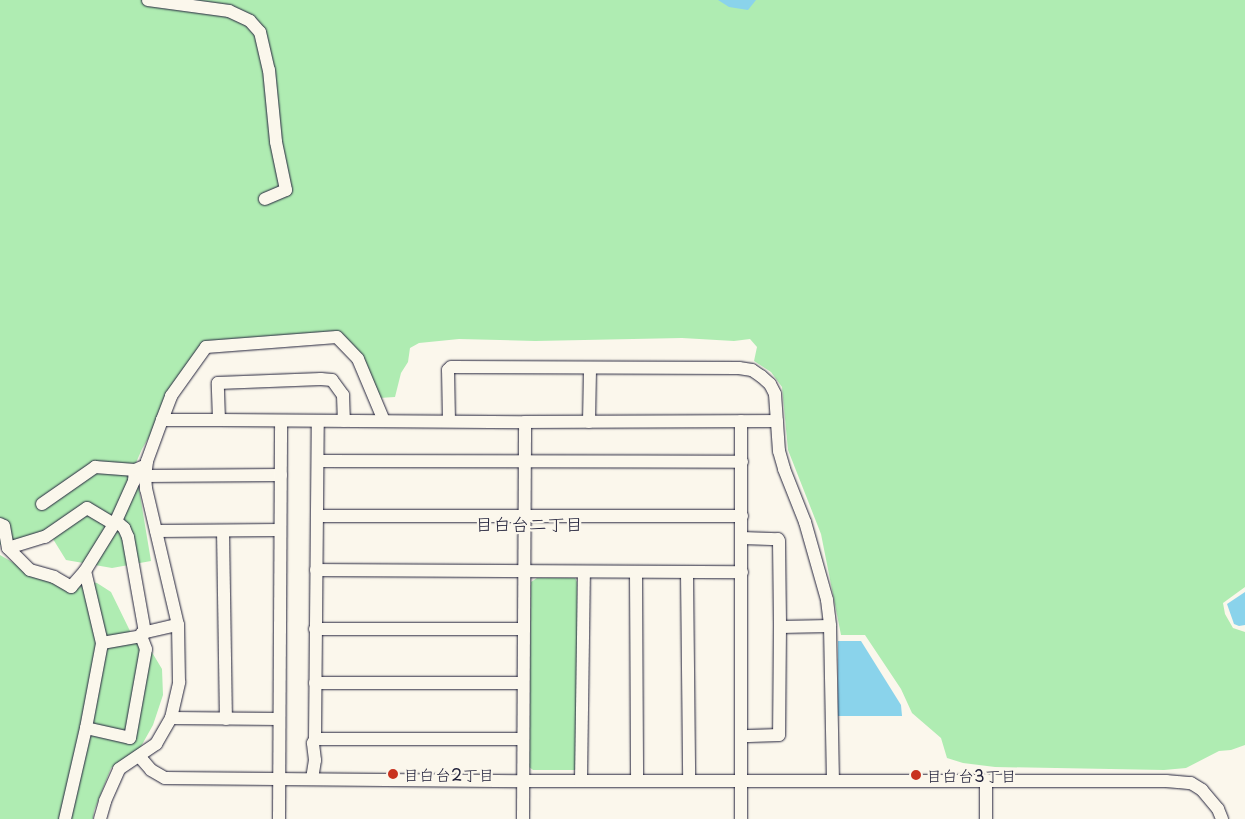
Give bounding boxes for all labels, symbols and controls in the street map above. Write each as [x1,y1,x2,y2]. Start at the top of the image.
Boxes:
district label: 目白台二丁目 [475,513,583,535]
place label: 目白台2丁目 [403,764,494,784]
place label: 目白台3丁目 [926,765,1017,785]
marker: 目白台2丁目 [387,768,399,780]
marker: 目白台3丁目 [910,769,922,781]

